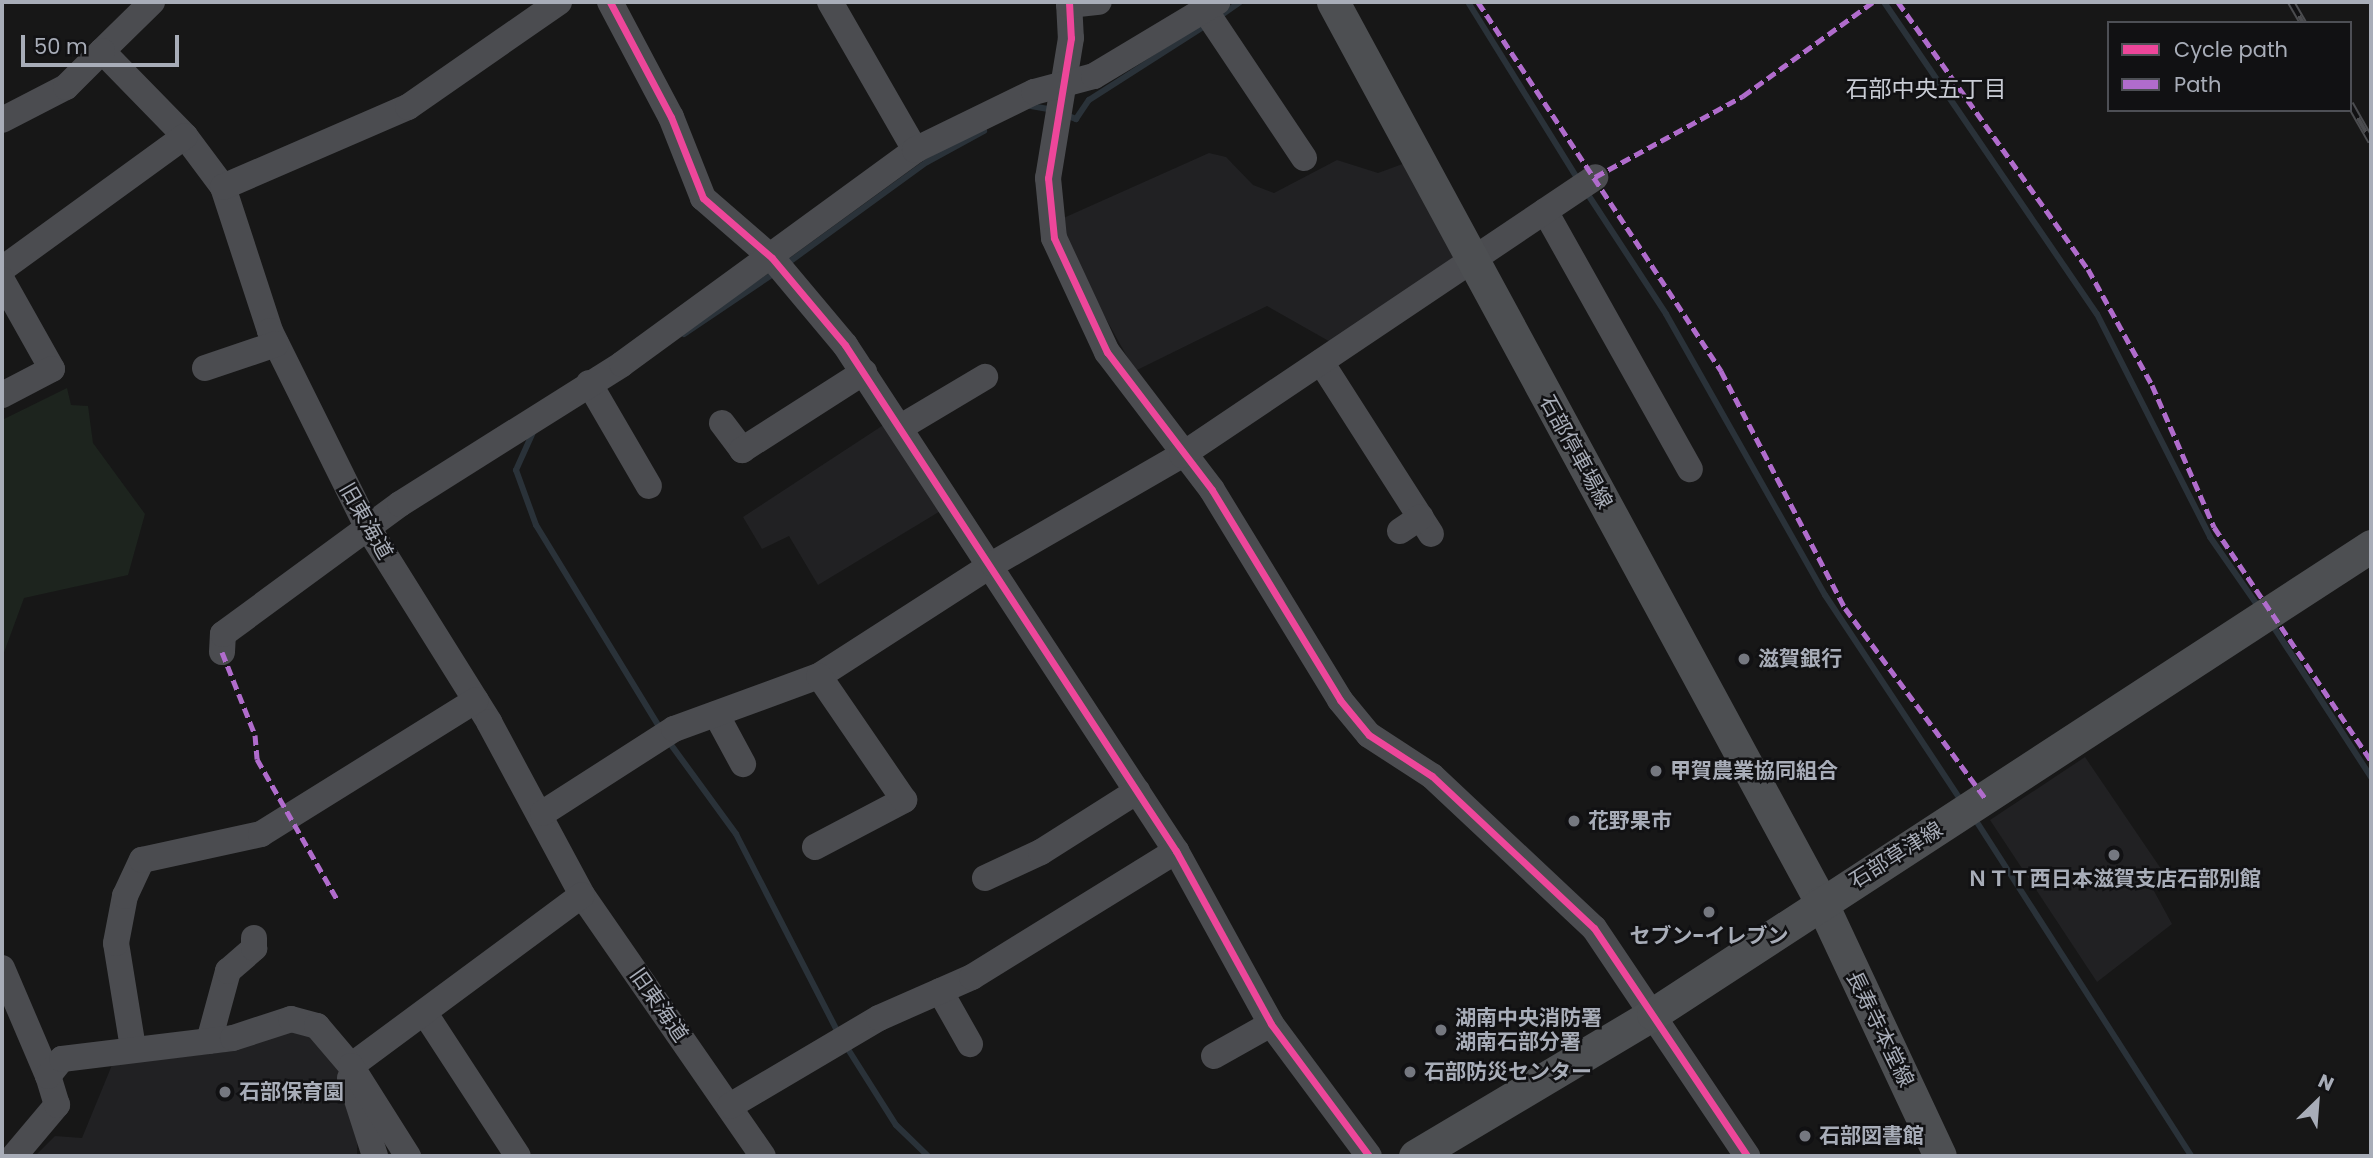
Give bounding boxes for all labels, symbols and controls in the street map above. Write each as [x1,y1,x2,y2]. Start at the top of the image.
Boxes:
scale bar [24,21,182,65]
legend [2107,21,2352,112]
text: 50 m [34,32,88,61]
text: Cycle path [2174,35,2288,64]
text: Path [2174,70,2221,99]
district label: 石部中央五丁目 [1846,75,2006,103]
street label: 石部停車場線 [1534,391,1618,513]
street label: 旧東海道 [334,478,398,564]
place label: 滋賀銀行 [1758,646,1842,672]
marker: 滋賀銀行 [1736,651,1752,667]
place label: 甲賀農業協同組合 [1670,758,1838,784]
marker: 甲賀農業協同組合 [1648,763,1664,779]
place label: 花野果市 [1588,808,1672,834]
marker: 花野果市 [1566,813,1582,829]
street label: 石部草津線 [1845,816,1947,894]
marker: ＮＴＴ西日本滋賀支店石部別館 [2106,847,2122,863]
place label: ＮＴＴ西日本滋賀支店石部別館 [1967,866,2261,892]
marker: セブン-イレブン [1701,904,1717,920]
place label: セブン-イレブン [1629,923,1789,949]
street label: 旧東海道 [625,963,693,1047]
street label: 長寿寺本堂線 [1841,967,1919,1091]
place label: 湖南中央消防署 湖南石部分署 [1455,1005,1602,1055]
marker: 湖南中央消防署 湖南石部分署 [1433,1022,1449,1038]
place label: 石部防災センター [1424,1059,1592,1085]
marker: 石部防災センター [1402,1064,1418,1080]
north arrow [2282,1067,2352,1137]
text: N [2314,1067,2338,1098]
place label: 石部保育園 [239,1079,344,1105]
marker: 石部保育園 [217,1084,233,1100]
place label: 石部図書館 [1819,1123,1924,1149]
marker: 石部図書館 [1797,1128,1813,1144]

